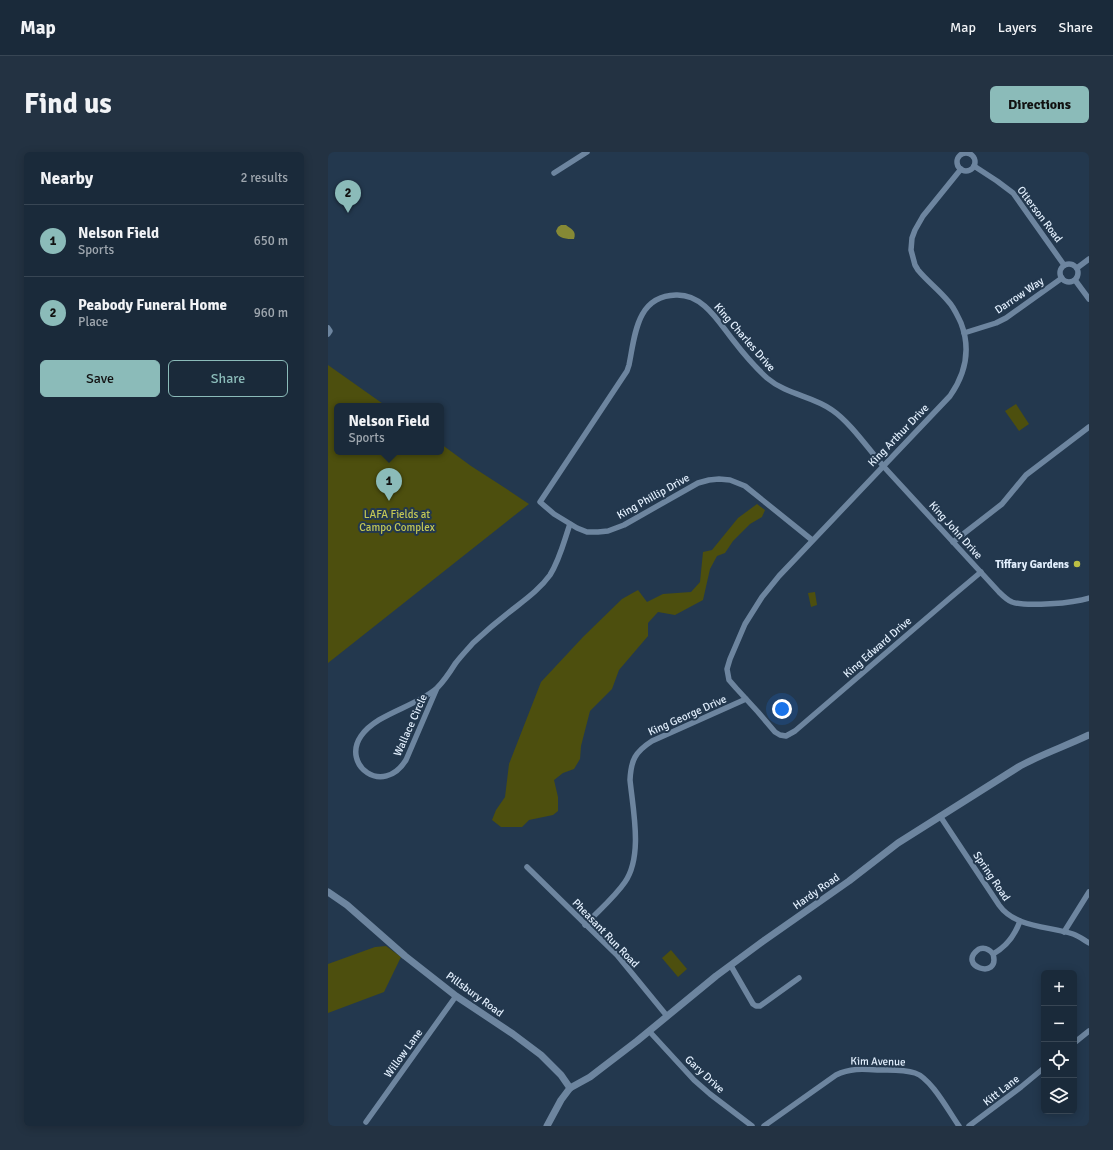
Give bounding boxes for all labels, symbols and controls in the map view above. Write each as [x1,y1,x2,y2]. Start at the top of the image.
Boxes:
text: Map [20,16,56,40]
text: Map [950,19,976,36]
text: Layers [998,19,1037,36]
text: Share [1059,19,1093,36]
button: Directions [990,86,1089,123]
text: Find us [24,87,112,121]
text: Nearby [40,168,93,189]
text: 2 results [240,170,288,186]
pin: 2 [335,180,361,213]
street label: Otterson Road [1014,184,1065,245]
text: Nelson Field [78,224,159,242]
text: 1 [49,233,57,249]
text: 650 m [254,233,288,249]
text: Sports [78,242,114,258]
street label: Darrow Way [992,274,1047,316]
text: Peabody Funeral Home [78,296,227,314]
street label: King Charles Drive [711,300,778,374]
text: 2 [49,305,57,321]
text: 960 m [254,305,288,321]
text: Place [78,314,108,330]
button: Save [40,360,160,397]
button: Share [168,360,288,397]
street label: King Arthur Drive [865,401,931,469]
popup [334,403,444,455]
text: Nelson Field [348,412,430,430]
text: Sports [348,430,385,446]
pin: 1 [376,468,402,501]
street label: King Phillip Drive [615,471,692,522]
street label: King John Drive [926,499,985,562]
park label: LAFA Fields at Campo Complex [359,508,435,534]
place label: Tiffary Gardens [995,558,1069,571]
marker: Tiffary Gardens [1072,559,1082,569]
street label: King Edward Drive [841,614,914,680]
street label: Wallace Circle [391,692,430,758]
street label: King George Drive [646,692,728,739]
your location [772,699,792,719]
street label: Spring Road [970,849,1013,904]
street label: Hardy Road [790,871,842,912]
street label: Pheasant Run Road [570,896,642,970]
street label: Pillsbury Road [444,969,506,1020]
map controls [1041,970,1077,1114]
button: + [1041,970,1077,1006]
button: − [1041,1006,1077,1042]
street label: Willow Lane [381,1026,425,1080]
button: locate [1041,1042,1077,1078]
street label: Gary Drive [682,1053,727,1096]
street label: Kim Avenue [850,1055,906,1068]
street label: Kitt Lane [981,1072,1022,1109]
button: layers [1041,1078,1077,1114]

